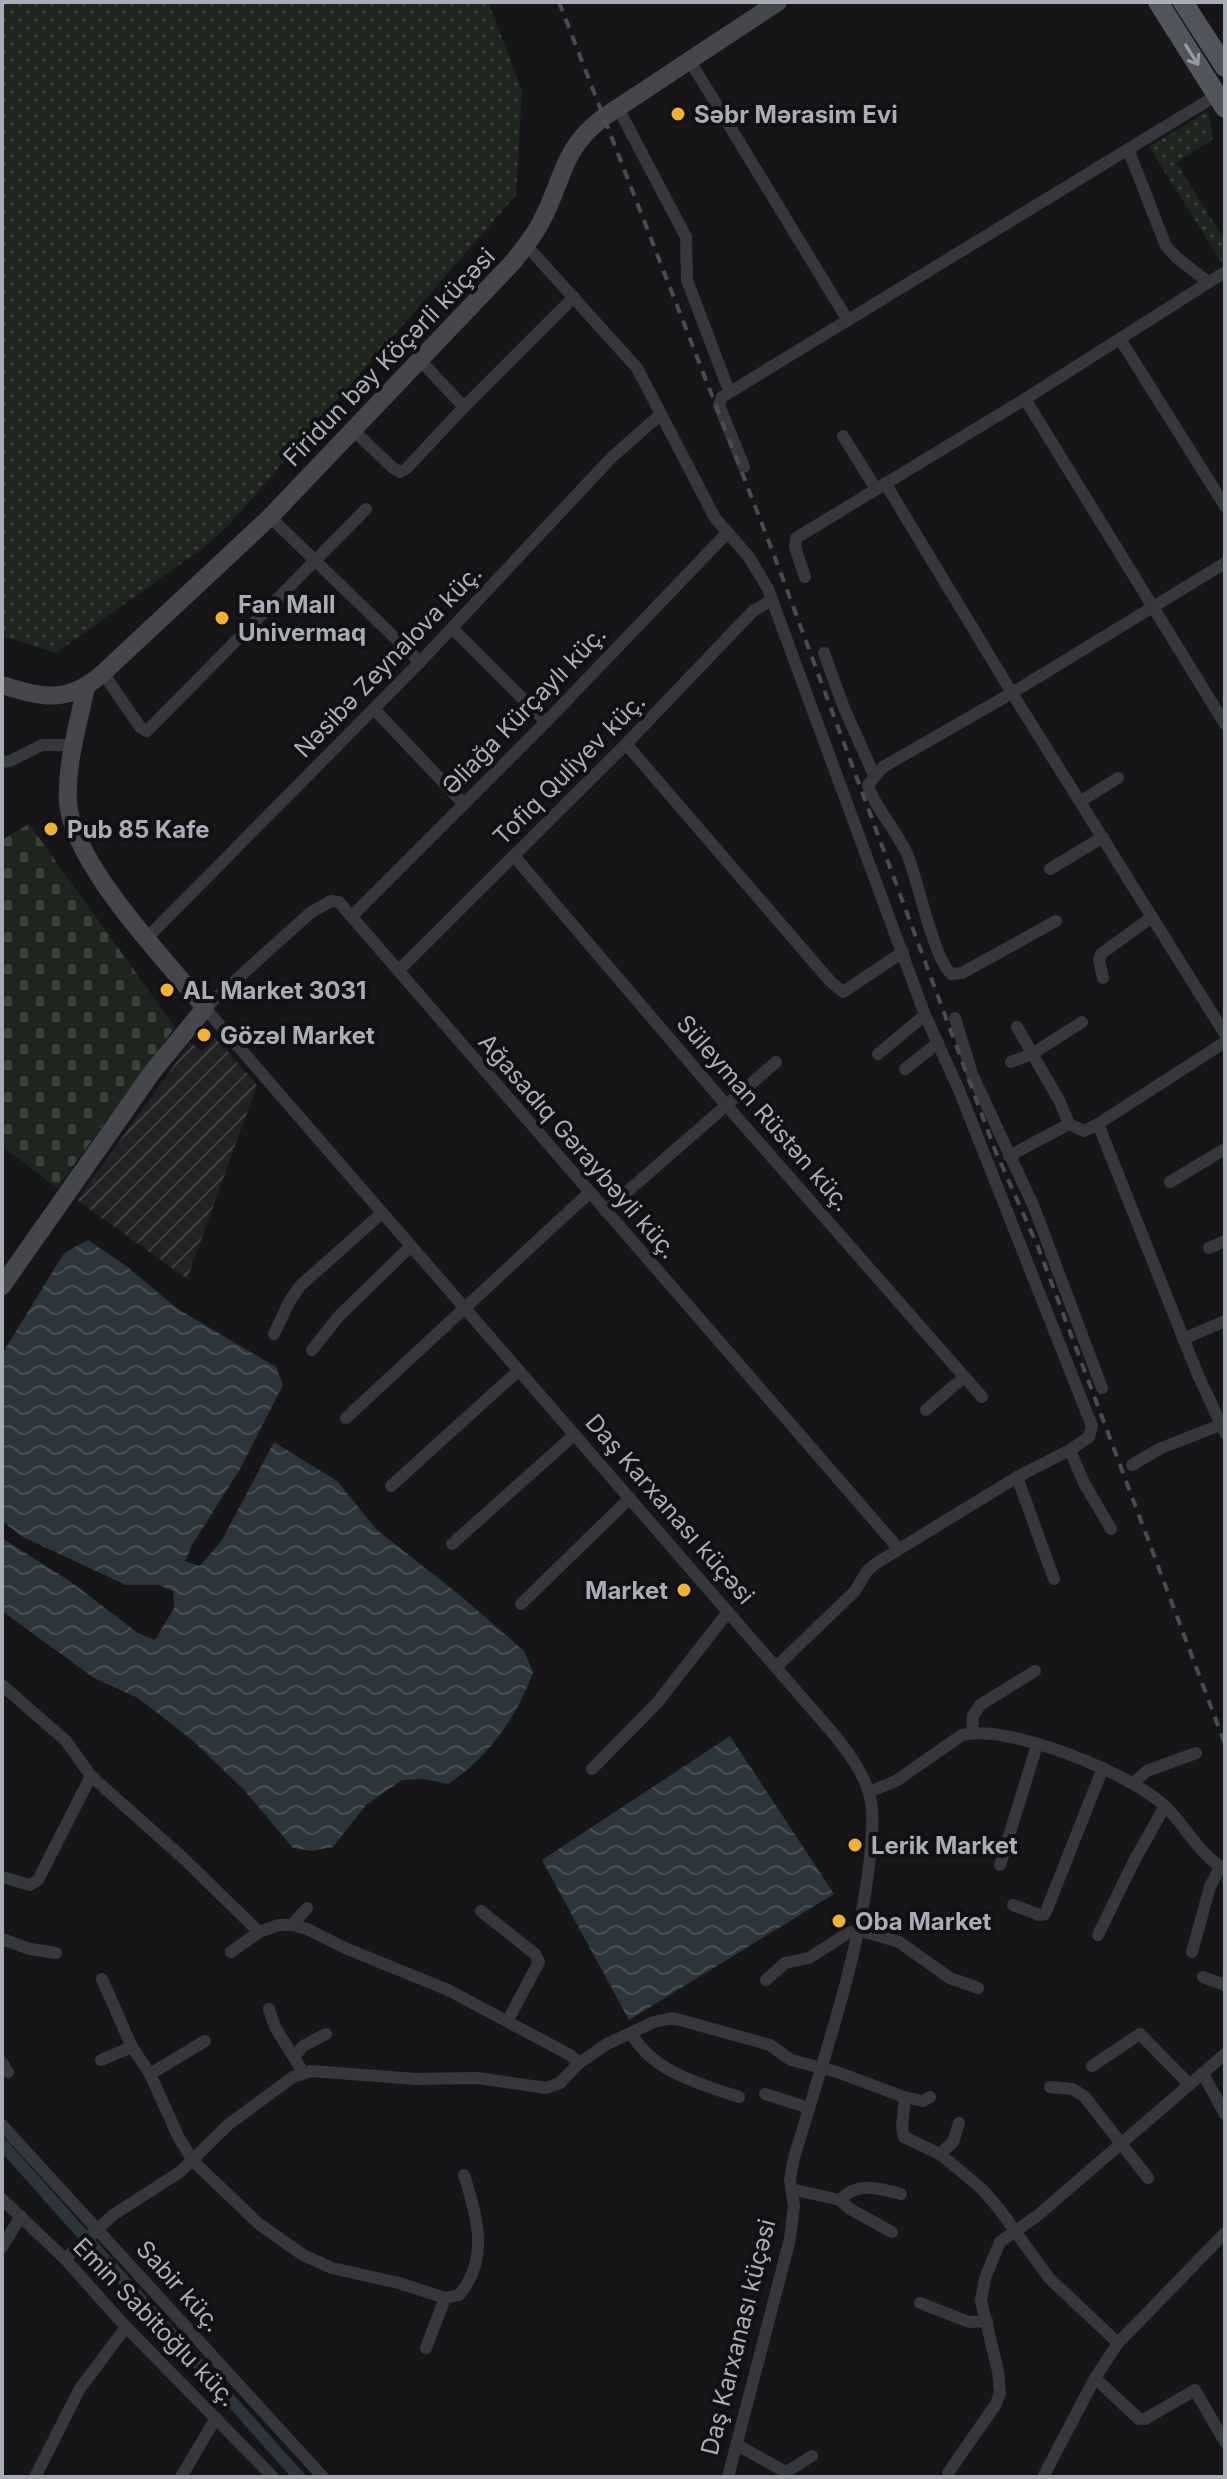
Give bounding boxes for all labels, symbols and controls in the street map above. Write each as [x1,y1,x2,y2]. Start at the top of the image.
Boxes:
one-way arrow [1184,43,1200,66]
place label: Səbr Mərasim Evi [694,100,898,129]
marker: Səbr Mərasim Evi [669,105,687,123]
street label: Firidun bəy Köçərli küçəsi [277,242,501,472]
street label: Nəsibə Zeynalova küç. [288,558,488,764]
place label: Fan Mall Univermaq [238,590,366,647]
marker: Fan Mall Univermaq [213,609,231,627]
street label: Əliağa Kürçaylı küç. [436,620,612,800]
street label: Tofiq Quliyev küç. [487,687,651,851]
place label: Pub 85 Kafe [67,815,209,844]
marker: Pub 85 Kafe [42,820,60,838]
place label: AL Market 3031 [183,976,366,1005]
marker: AL Market 3031 [158,981,176,999]
street label: Süleyman Rüstən küç. [671,1009,857,1217]
place label: Gözəl Market [220,1021,375,1050]
marker: Gözəl Market [195,1026,213,1044]
street label: Ağasadıq Gəraybəyli küç. [472,1028,684,1264]
street label: Daş Karxanası küçəsi [580,1408,760,1610]
place label: Market [585,1576,668,1605]
marker: Market [675,1581,693,1599]
place label: Lerik Market [871,1831,1018,1860]
marker: Lerik Market [846,1836,864,1854]
place label: Oba Market [855,1907,992,1936]
marker: Oba Market [830,1912,848,1930]
street label: Daş Karxanası küçəsi [695,2216,781,2458]
street label: Emin Sabitoğlu küç. [67,2232,243,2412]
street label: Sabir küç. [130,2234,228,2338]

